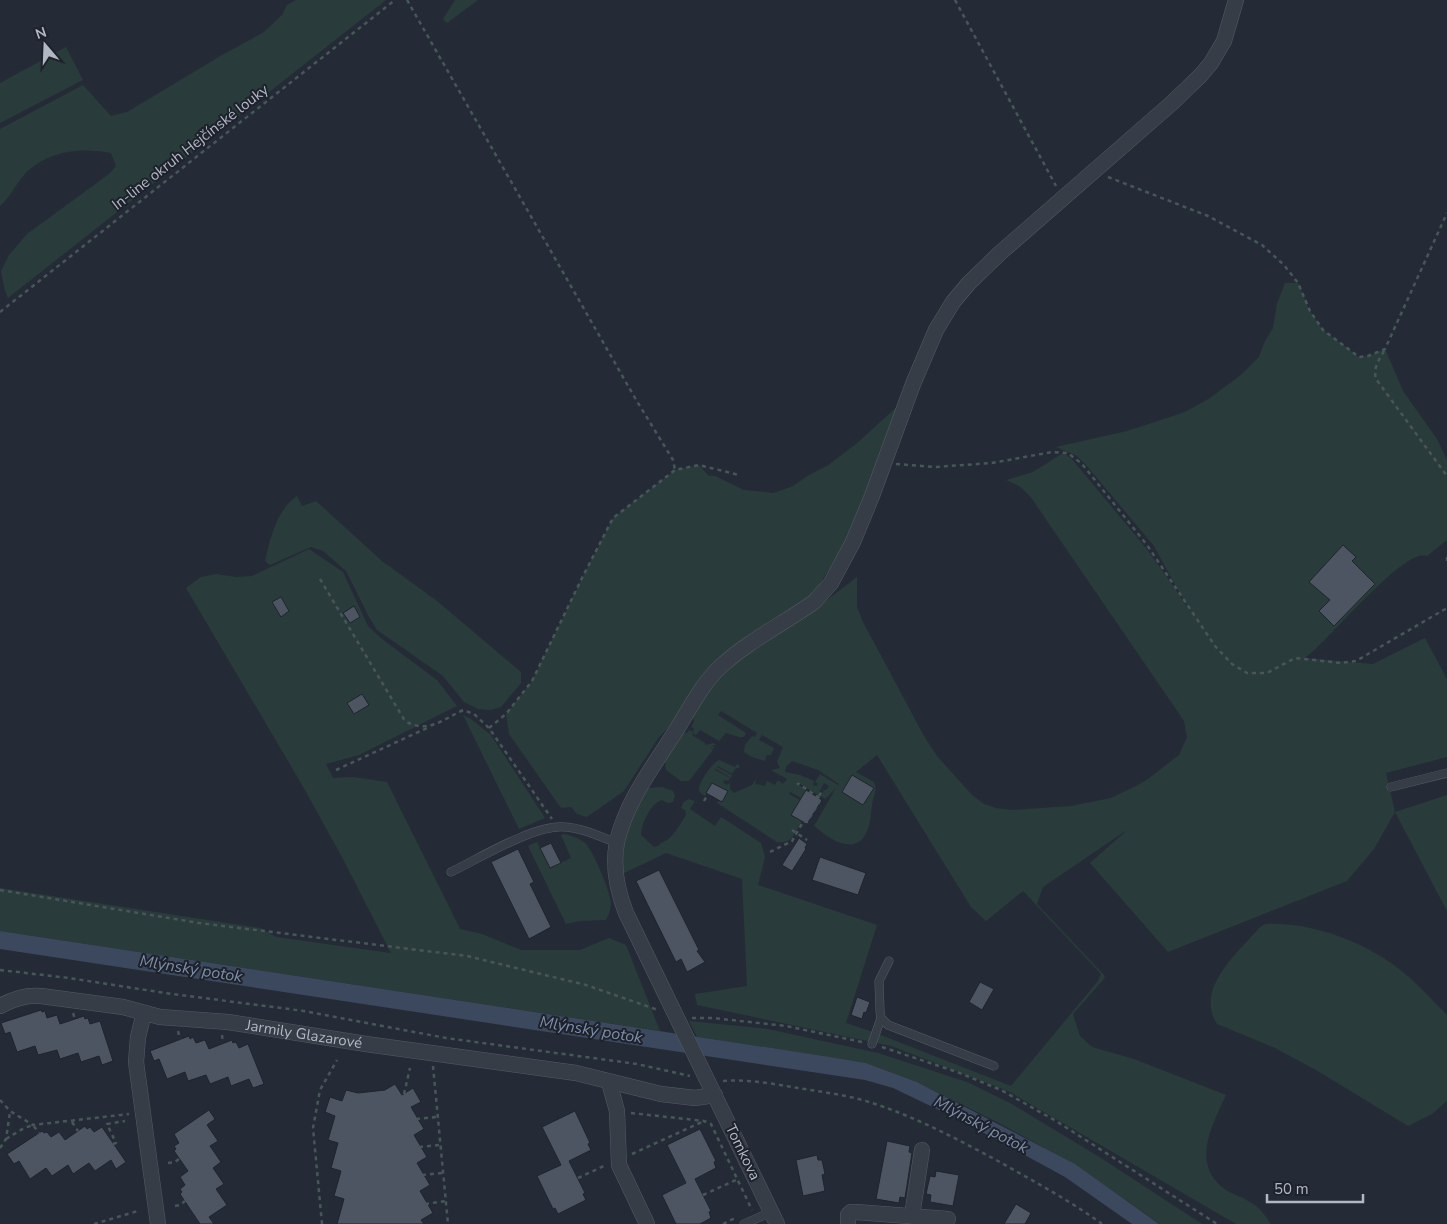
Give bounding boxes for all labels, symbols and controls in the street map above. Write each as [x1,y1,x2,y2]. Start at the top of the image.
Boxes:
north arrow [20,20,70,70]
text: N [33,22,49,44]
street label: In-line okruh Hejčínské louky [108,79,273,214]
water label: Mlýnský potok [138,950,245,988]
water label: Mlýnský potok [538,1011,645,1049]
street label: Jarmily Glazarové [243,1015,364,1053]
water label: Mlýnský potok [930,1091,1033,1160]
street label: Tomkova [721,1121,765,1183]
scale bar [1267,1172,1363,1204]
text: 50 m [1274,1179,1309,1199]

